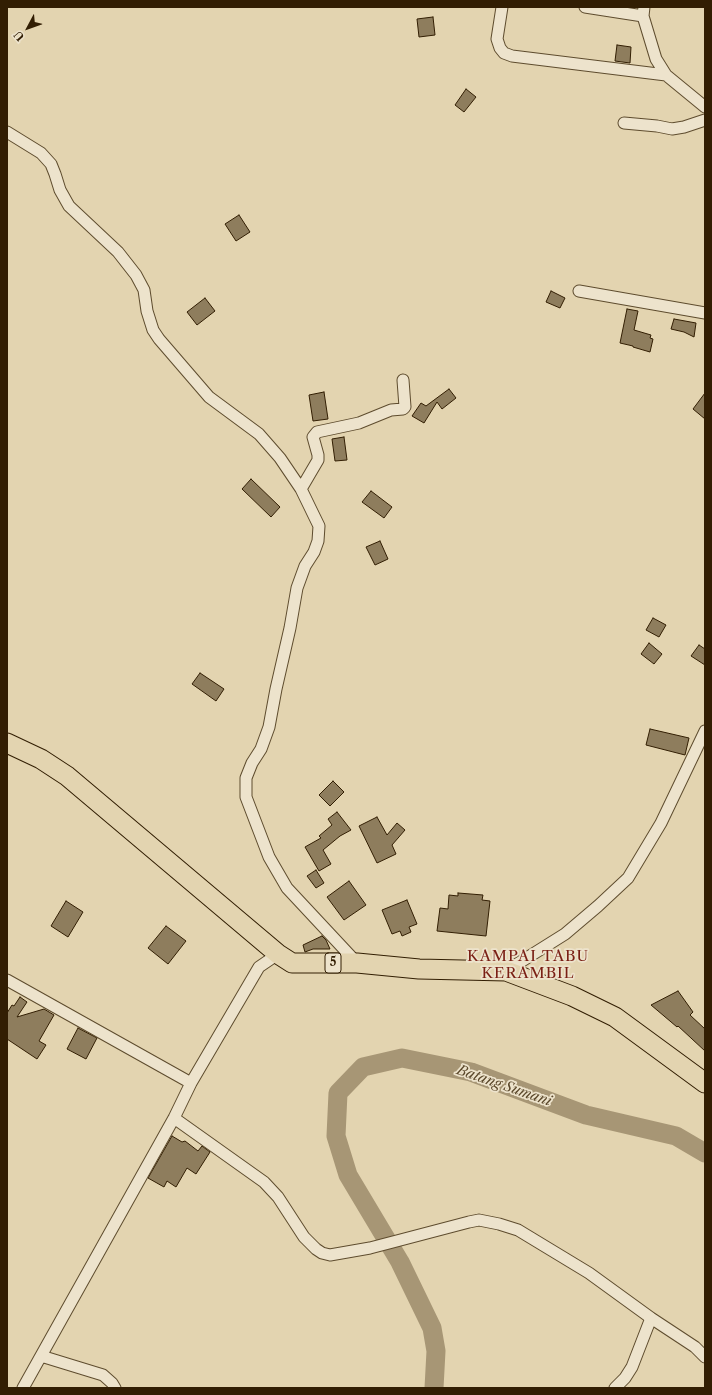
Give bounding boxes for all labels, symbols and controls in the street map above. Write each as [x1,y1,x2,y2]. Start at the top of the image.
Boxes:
north arrow [8,8,48,48]
text: U [11,28,27,44]
district label: KAMPAI TABU KERAMBIL [467,948,589,983]
road number: 5 [325,953,341,973]
water label: Batang Sumani [454,1062,554,1110]

